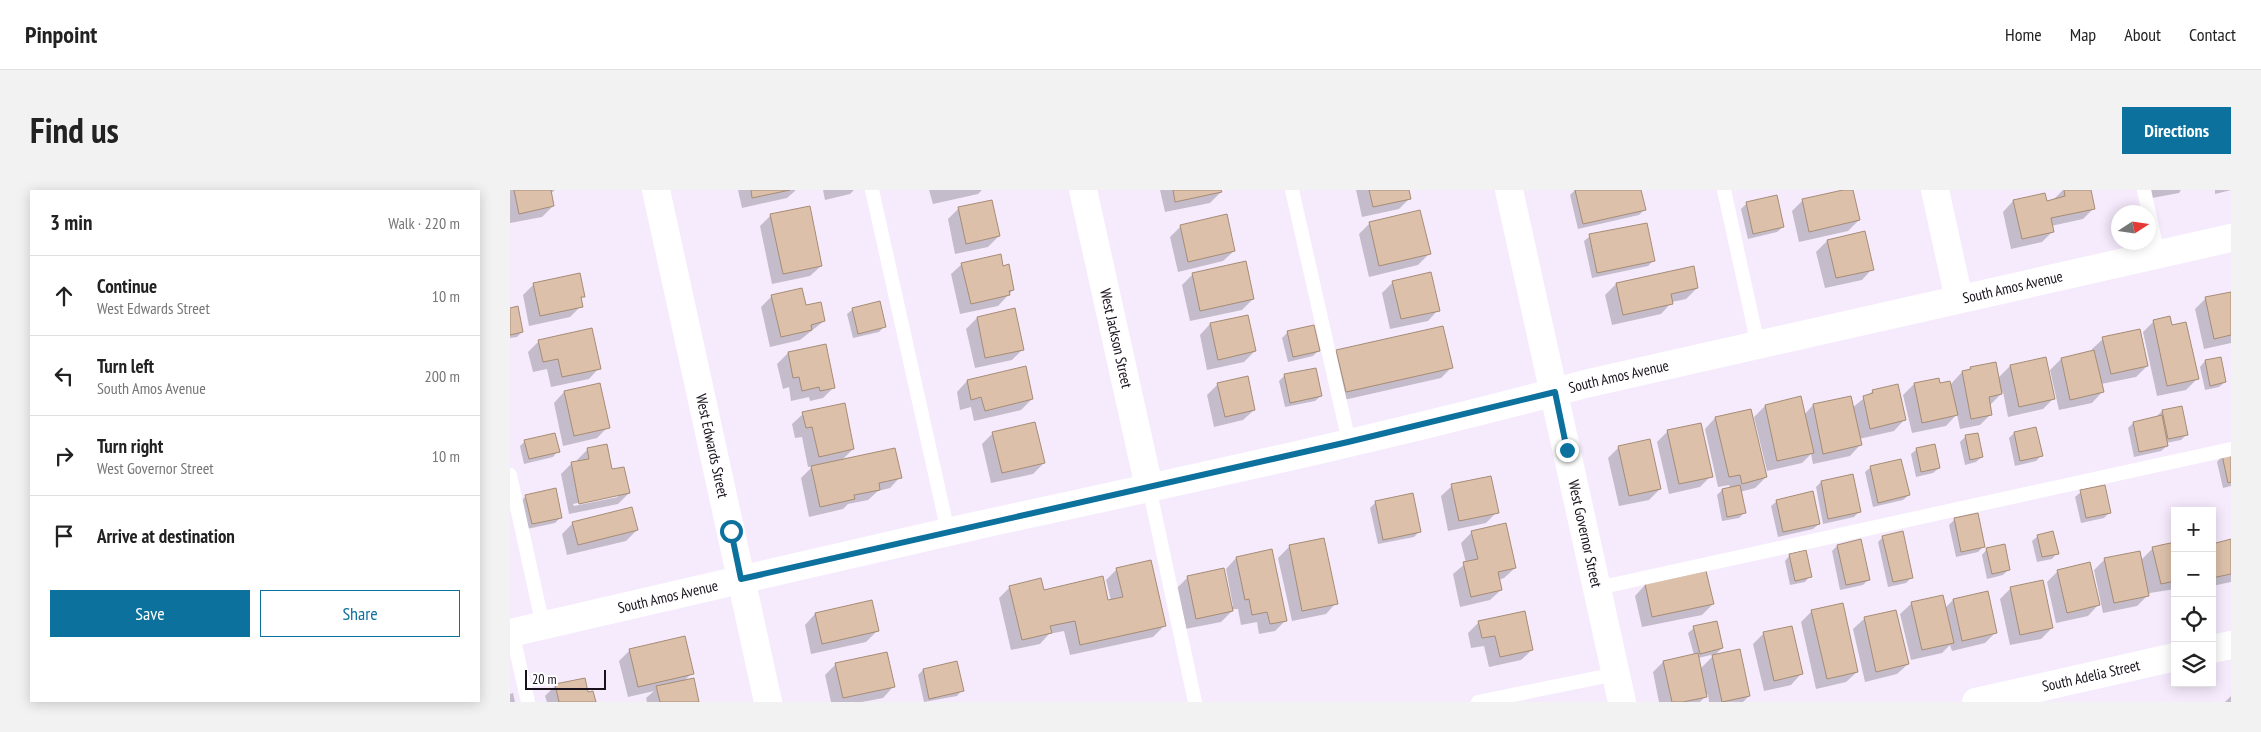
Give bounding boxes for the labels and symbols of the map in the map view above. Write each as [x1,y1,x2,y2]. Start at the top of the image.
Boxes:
north arrow [2111,205,2156,250]
street label: South Amos Avenue [1961,266,2064,307]
street label: West Jackson Street [1096,287,1137,390]
street label: South Amos Avenue [1566,355,1670,397]
street label: West Edwards Street [692,392,733,500]
route end [1556,439,1579,462]
street label: West Governor Street [1564,478,1606,589]
route start [720,520,743,543]
street label: South Amos Avenue [616,575,720,617]
street label: South Adelia Street [2040,655,2142,696]
scale bar [525,667,606,690]

